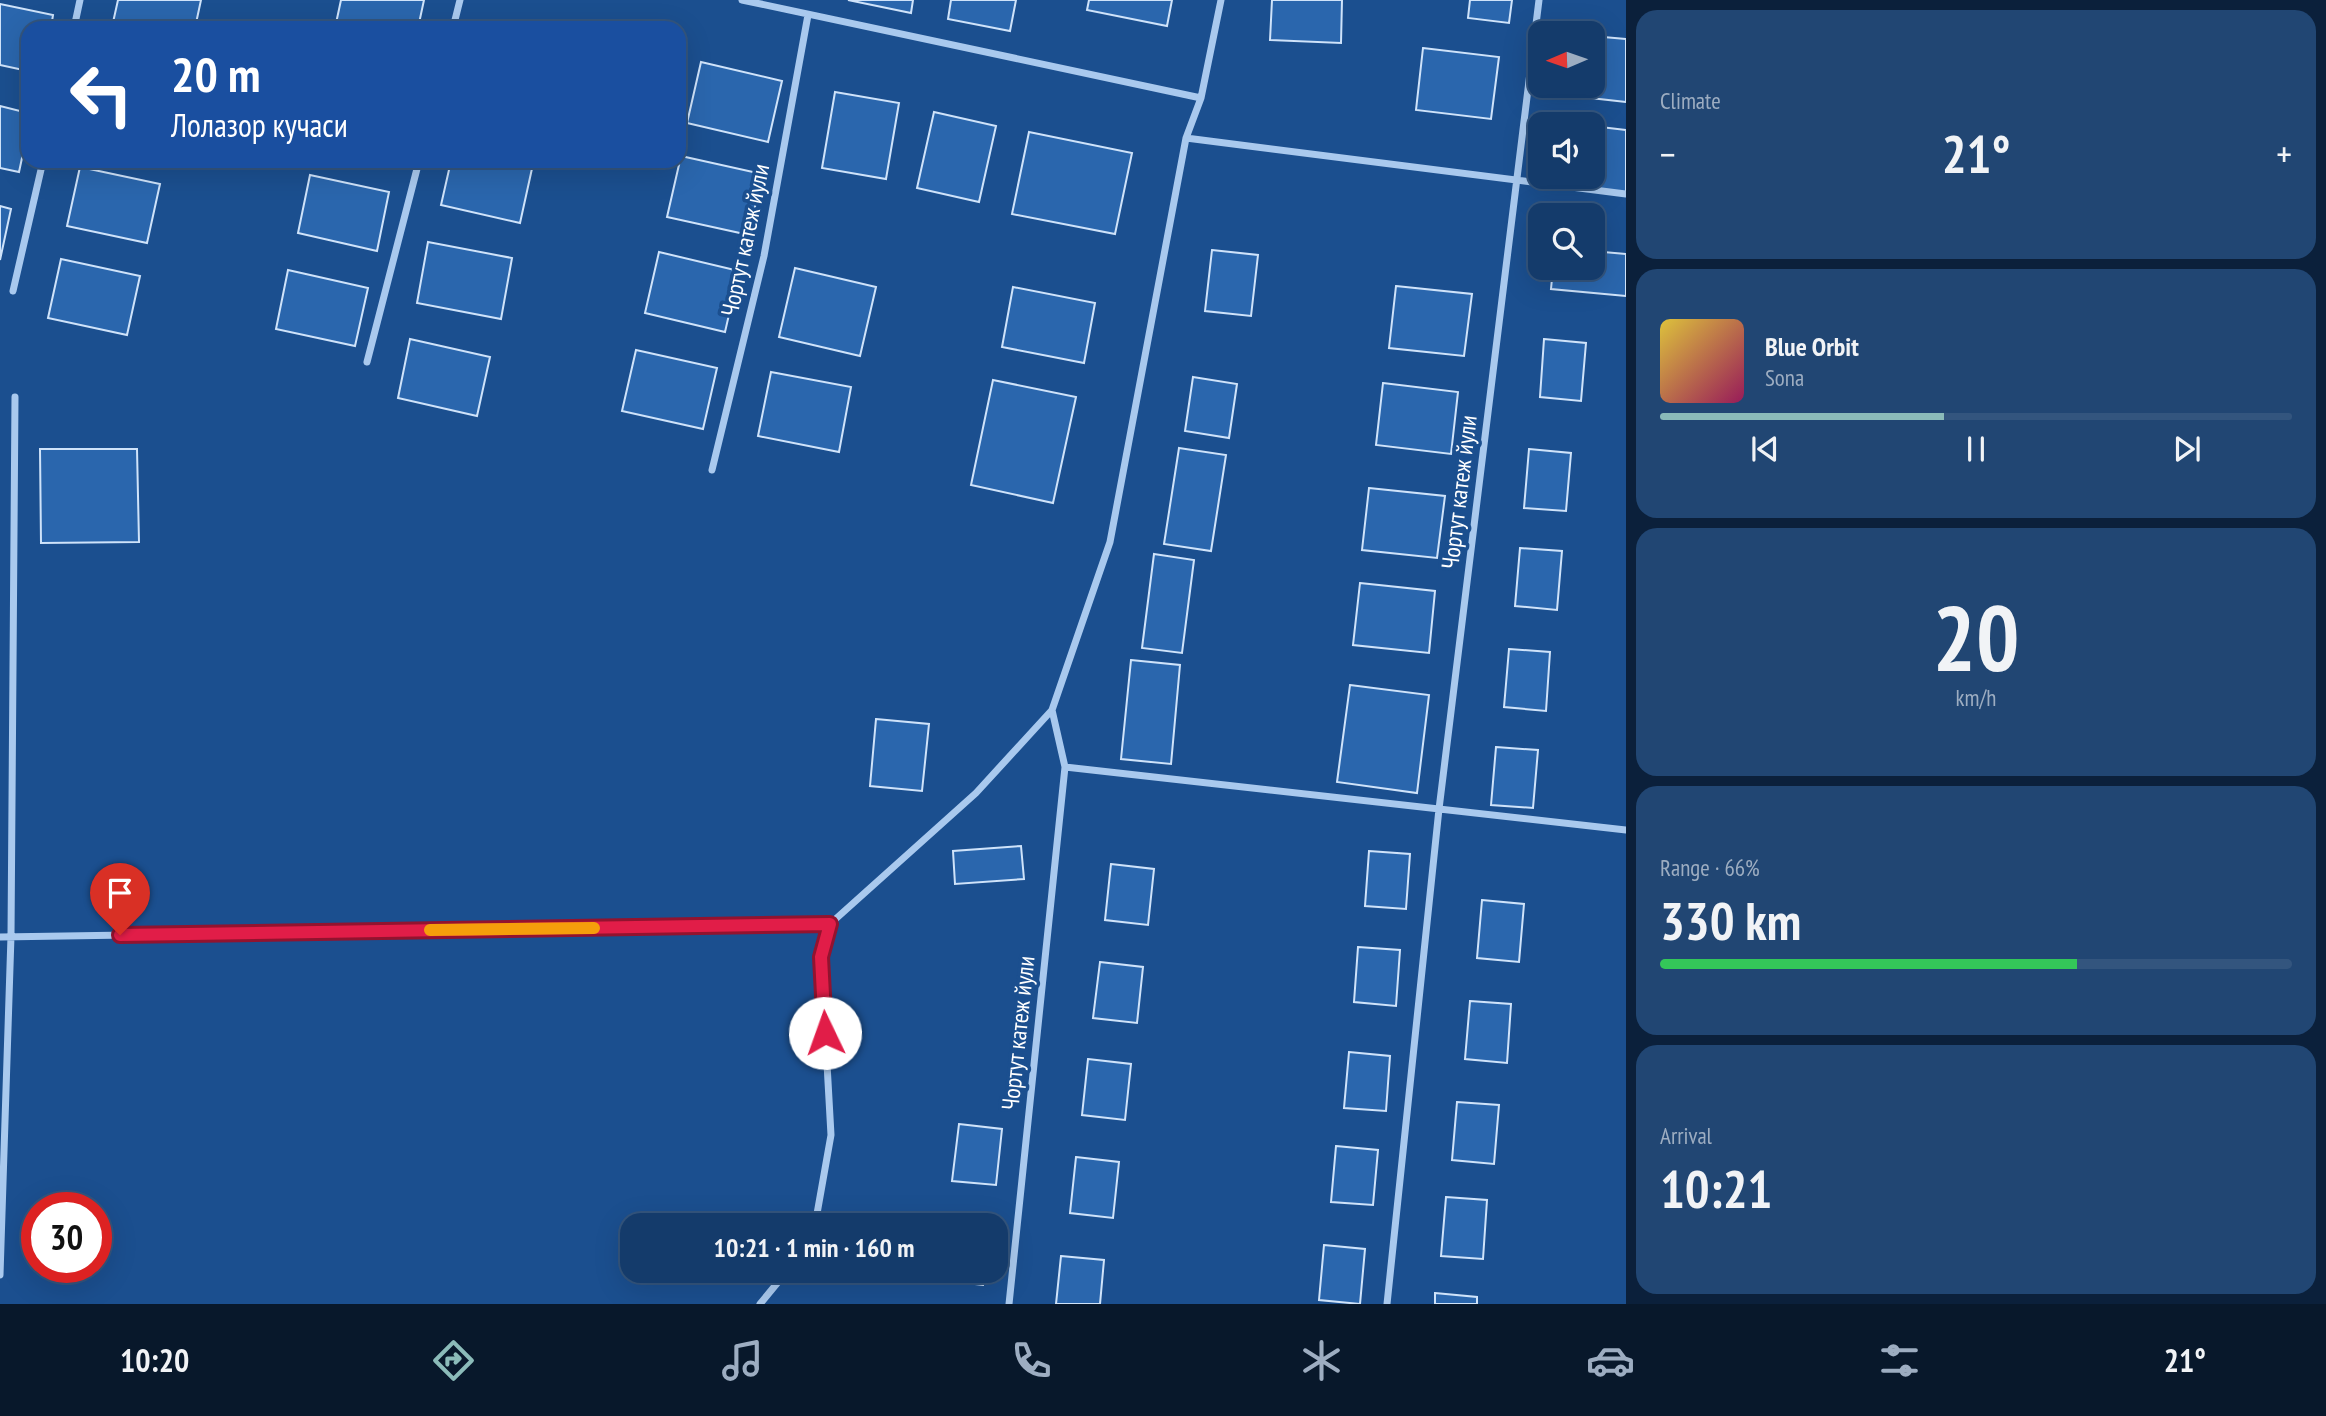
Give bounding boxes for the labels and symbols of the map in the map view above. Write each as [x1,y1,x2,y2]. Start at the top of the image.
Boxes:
north arrow [1528,21,1605,98]
street label: Чортут катеж йули [714,161,776,319]
street label: Чортут катеж йули [1434,413,1484,571]
pin [90,863,150,935]
street label: Чортут катеж йули [994,954,1042,1112]
position arrow [788,996,862,1070]
speed limit sign: 30 [21,1192,112,1283]

